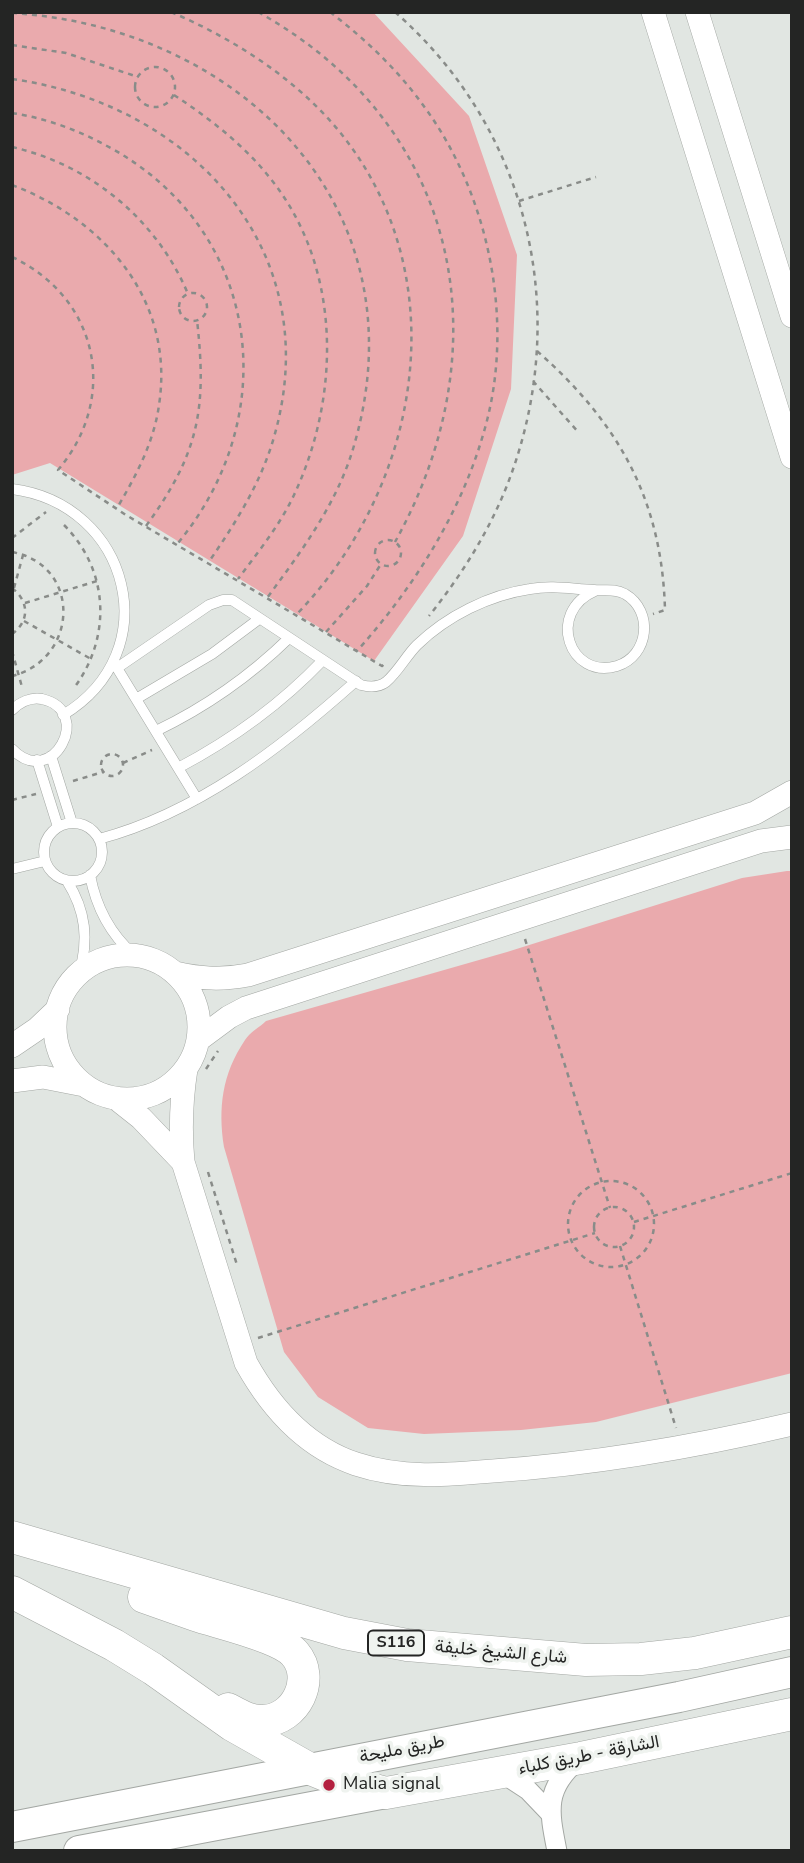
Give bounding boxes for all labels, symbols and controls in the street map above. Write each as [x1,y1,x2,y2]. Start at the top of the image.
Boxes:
road number: S116 [368,1630,424,1656]
street label: شارع الشيخ خليفة [434,1636,568,1670]
street label: طريق مليحة [358,1731,446,1769]
street label: الشارقة - طريق كلباء [517,1732,661,1780]
place label: Malia signal [343,1774,440,1796]
marker: Malia signal [321,1777,337,1793]

